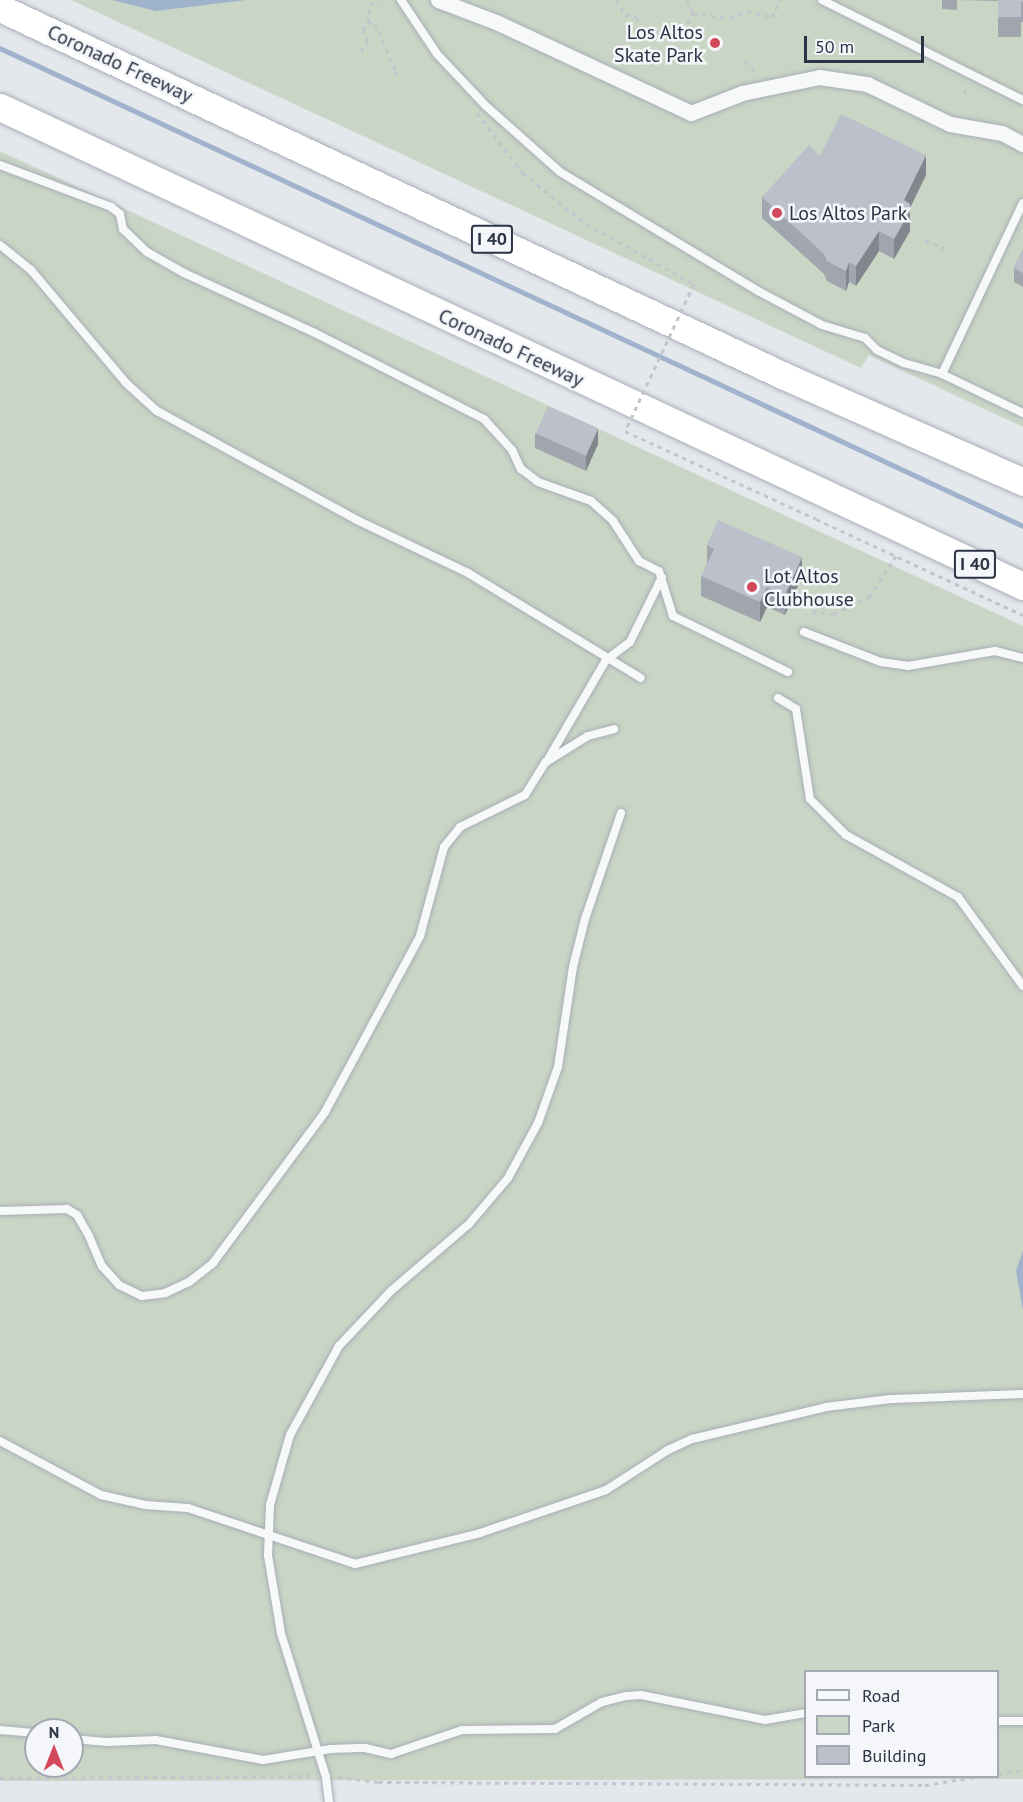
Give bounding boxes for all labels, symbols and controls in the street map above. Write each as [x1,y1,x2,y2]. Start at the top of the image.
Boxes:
street label: Coronado Freeway [44,20,196,108]
place label: Los Altos Skate Park [614,20,703,67]
scale bar [807,24,927,62]
text: 50 m [815,35,854,58]
marker: Los Altos Skate Park [708,36,722,50]
place label: Los Altos Park [789,201,908,225]
marker: Los Altos Park [770,206,784,220]
road number: I 40 [470,224,514,254]
street label: Coronado Freeway [435,304,587,392]
road number: I 40 [952,549,998,579]
place label: Lot Altos Clubhouse [764,564,854,611]
marker: Lot Altos Clubhouse [745,580,759,594]
legend [804,1670,999,1778]
text: Road [862,1684,900,1707]
text: Park [862,1714,895,1737]
north arrow [24,1718,84,1778]
text: N [49,1722,59,1742]
text: Building [862,1744,926,1767]

